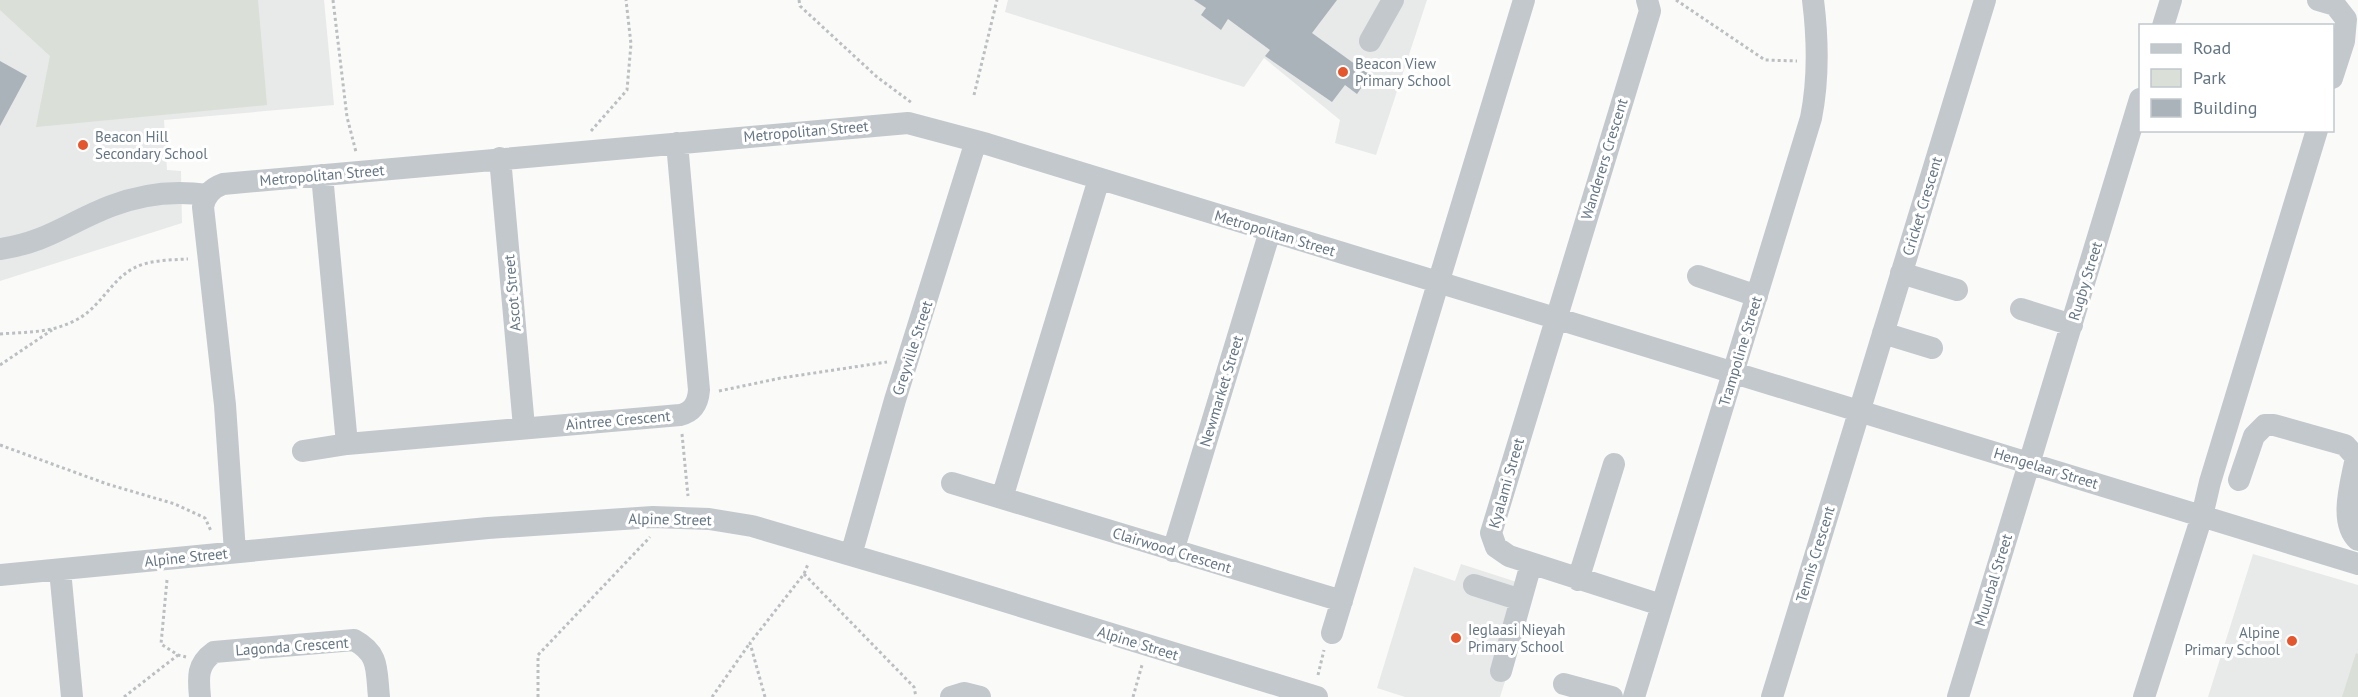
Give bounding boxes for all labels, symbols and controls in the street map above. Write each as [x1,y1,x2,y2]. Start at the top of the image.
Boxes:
legend [2139,24,2334,132]
text: Road [2193,36,2231,59]
place label: Beacon View Primary School [1355,54,1451,90]
marker: Beacon View Primary School [1336,65,1350,79]
text: Park [2193,66,2226,89]
street label: Wanderers Crescent [1577,96,1631,222]
text: Building [2193,96,2257,119]
street label: Metropolitan Street [743,116,869,146]
place label: Beacon Hill Secondary School [95,127,208,163]
marker: Beacon Hill Secondary School [76,138,90,152]
street label: Cricket Crescent [1898,154,1946,258]
street label: Metropolitan Street [259,160,385,190]
street label: Metropolitan Street [1212,206,1338,260]
street label: Rugby Street [2064,239,2106,323]
street label: Ascot Street [499,254,525,332]
street label: Trampoline Street [1714,294,1766,408]
street label: Greyville Street [888,298,936,398]
street label: Newmarket Street [1195,333,1247,449]
street label: Aintree Crescent [565,406,671,434]
street label: Kyalami Street [1484,436,1528,530]
street label: Hengelaar Street [1991,443,2101,493]
street label: Tennis Crescent [1791,504,1839,604]
street label: Alpine Street [628,509,712,529]
street label: Clairwood Crescent [1110,523,1234,577]
street label: Muurbal Street [1970,532,2016,628]
street label: Alpine Street [144,543,228,571]
place label: Ieglaasi Nieyah Primary School [1468,620,1566,656]
street label: Alpine Street [1095,622,1181,664]
place label: Alpine Primary School [2184,623,2281,659]
marker: Ieglaasi Nieyah Primary School [1449,631,1463,645]
street label: Lagonda Crescent [235,633,349,659]
marker: Alpine Primary School [2285,634,2299,648]

